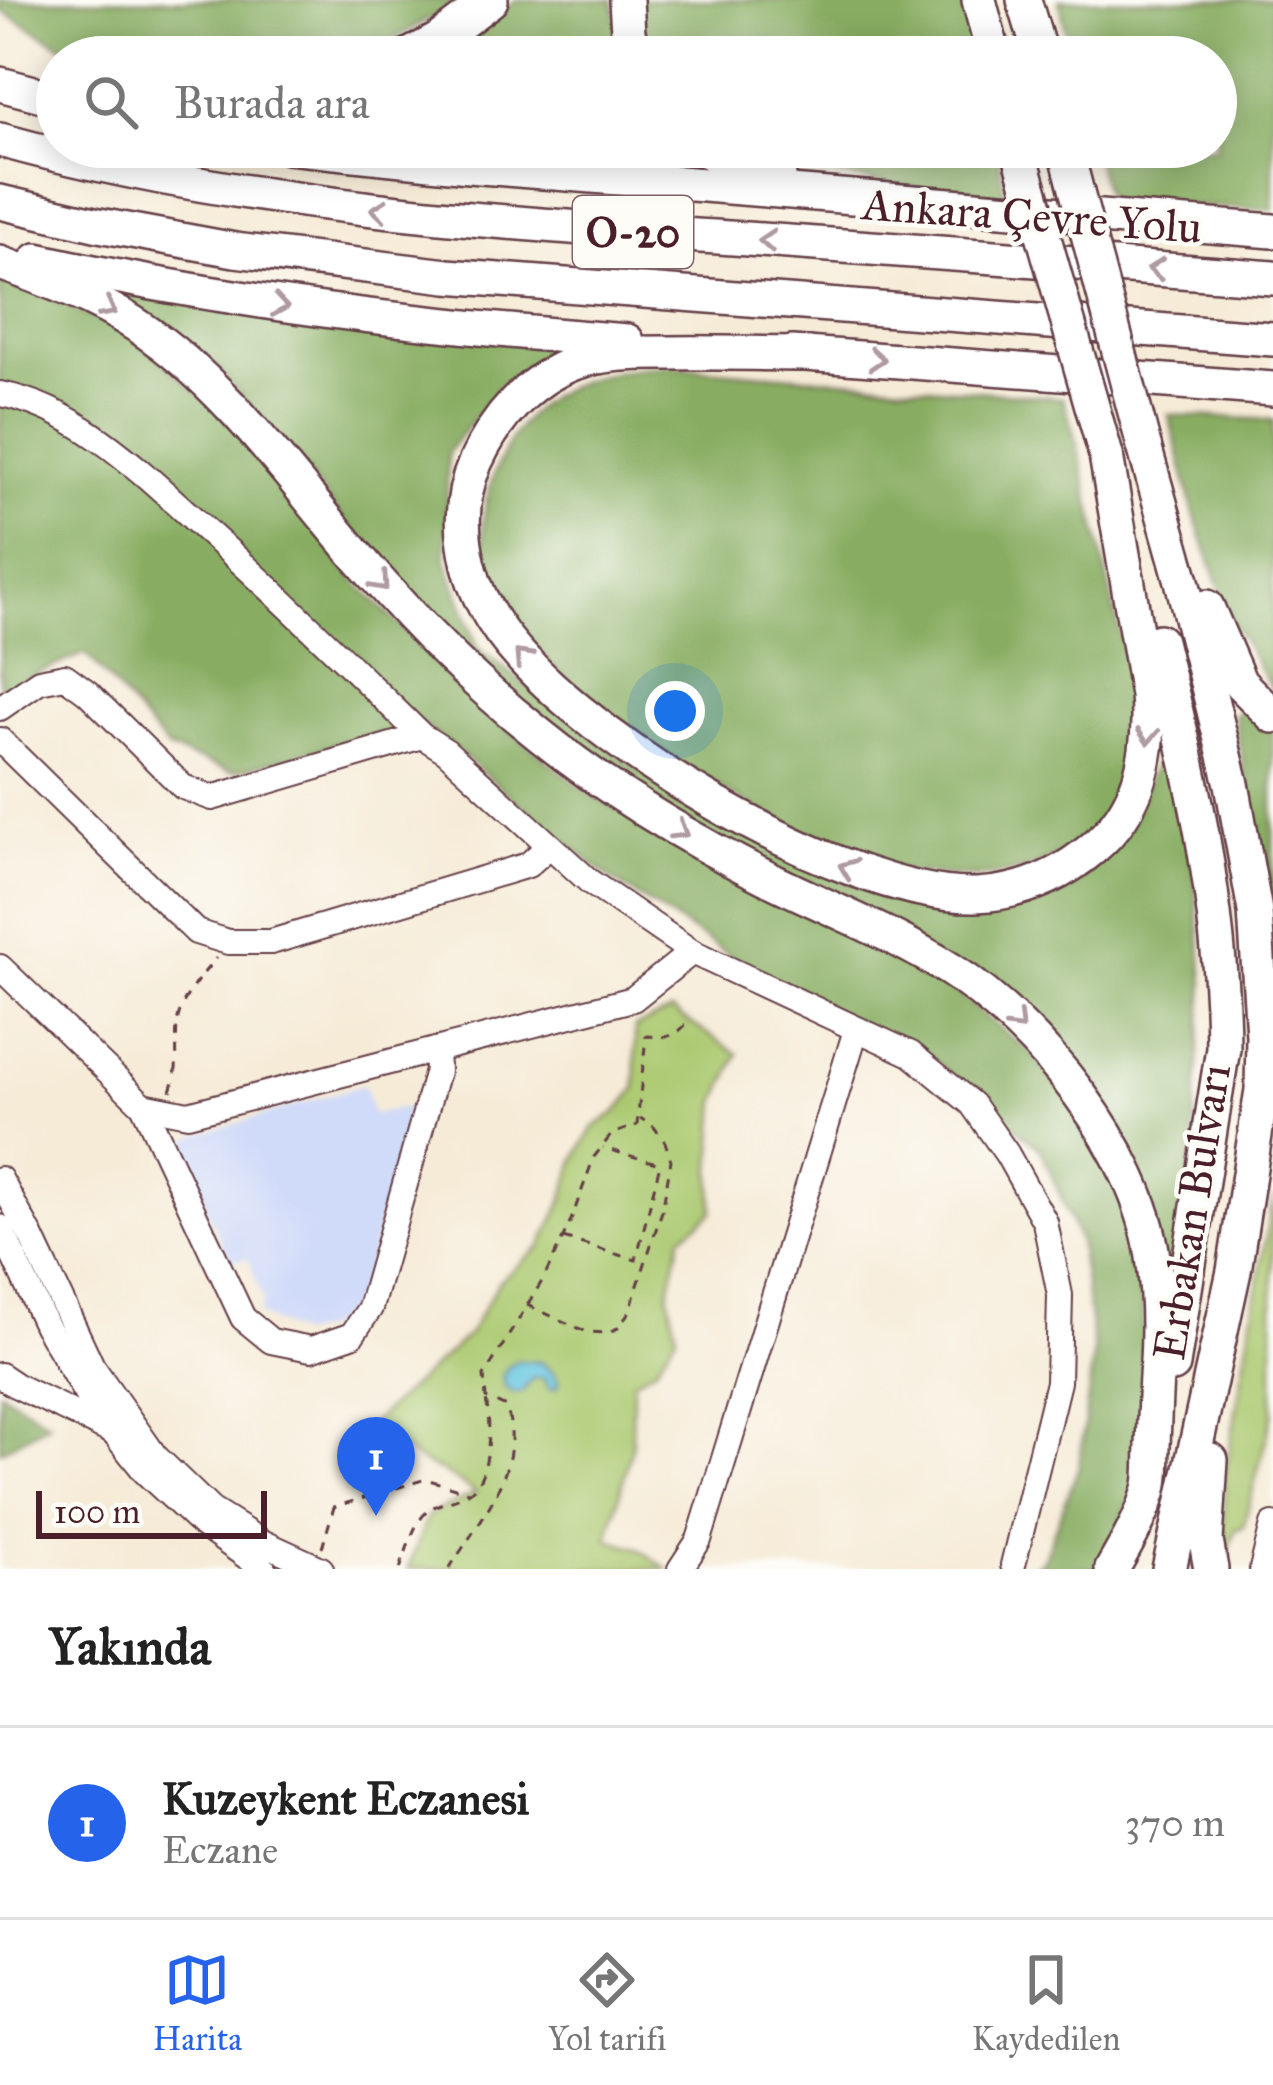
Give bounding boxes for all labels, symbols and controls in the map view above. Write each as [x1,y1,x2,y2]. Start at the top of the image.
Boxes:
search box [36,36,1237,168]
icon: search [78,69,144,135]
text: Burada ara [174,75,370,130]
street label: Ankara Çevre Yolu [858,176,1204,255]
road number: O-20 [573,196,693,268]
one-way arrow [369,197,389,223]
one-way arrow [757,228,776,254]
one-way arrow [1146,257,1165,283]
one-way arrow [269,292,289,317]
one-way arrow [95,295,116,318]
one-way arrow [868,346,887,372]
one-way arrow [367,569,388,590]
one-way arrow [515,650,537,671]
your location [645,681,705,741]
one-way arrow [1135,727,1161,746]
one-way arrow [667,817,689,839]
one-way arrow [838,858,859,882]
one-way arrow [1003,1009,1025,1031]
street label: Erbakan Bulvarı [1141,1060,1242,1364]
pin: 1 [337,1417,415,1516]
scale bar [36,1485,267,1538]
text: 100 m [54,1492,140,1532]
text: Yakında [48,1616,211,1678]
text: Kuzeykent Eczanesi [162,1771,529,1826]
text: 1 [79,1799,95,1847]
text: 370 m [1125,1799,1225,1847]
text: Eczane [162,1826,278,1874]
tab: Harita [153,1947,242,2059]
tab: Yol tarifi [548,1947,666,2059]
tab: Kaydedilen [972,1947,1120,2059]

